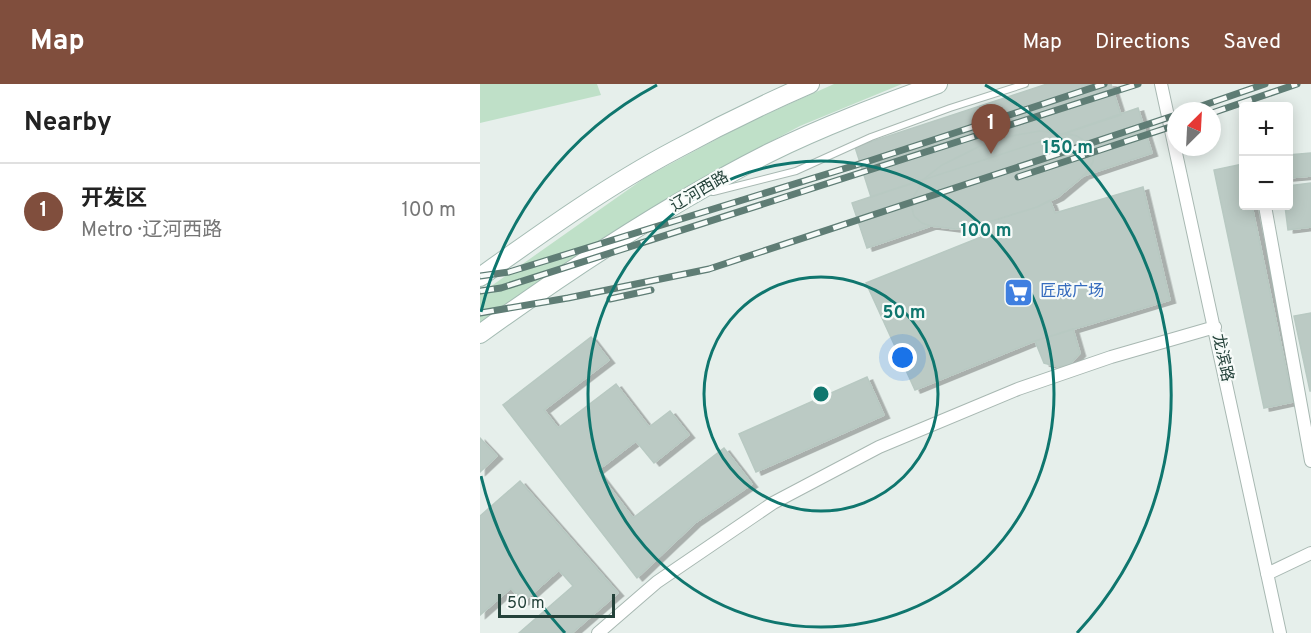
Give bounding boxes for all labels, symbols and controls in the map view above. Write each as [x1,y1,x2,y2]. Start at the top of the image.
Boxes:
text: Map [30,24,85,60]
text: Map [1022,29,1062,56]
text: Directions [1095,29,1190,56]
text: Saved [1223,29,1281,56]
north arrow [1167,102,1221,156]
map controls [1239,102,1293,210]
button: + [1239,102,1293,156]
pin: 1 [972,104,1010,154]
text: Nearby [24,107,112,140]
text: 150 m [1043,137,1093,160]
button: − [1239,156,1293,210]
street label: 辽河西路 [667,167,733,217]
text: 开发区 [81,186,147,213]
text: 1 [40,198,48,224]
text: 100 m [401,198,456,224]
text: Metro · 辽河西路 [81,218,222,244]
text: 100 m [960,220,1012,243]
supermarket icon: 匠成广场 [1003,276,1035,308]
place label: 匠成广场 [1040,282,1104,302]
text: 50 m [882,302,926,325]
street label: 龙滨路 [1207,332,1237,384]
your location [888,343,917,372]
centre of rings [811,384,831,404]
scale bar [498,591,615,618]
text: 50 m [507,594,545,614]

